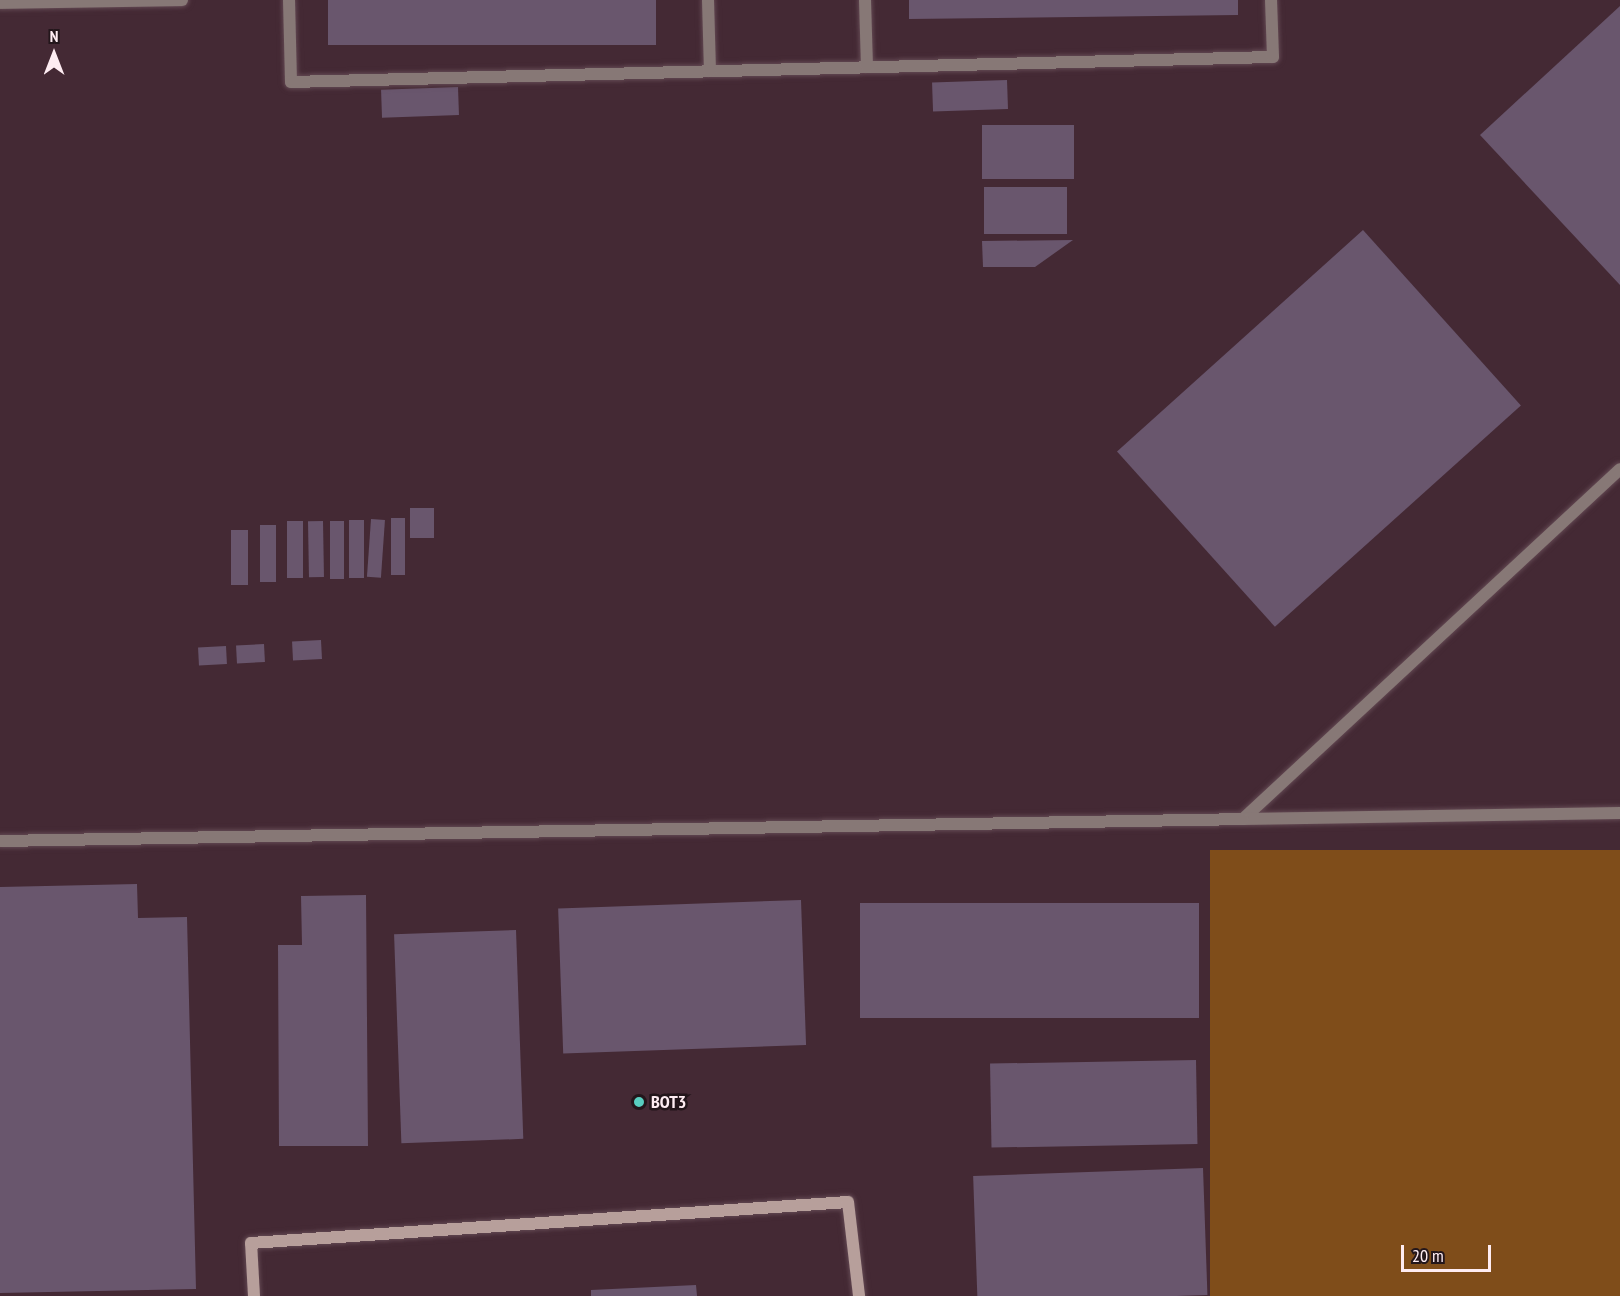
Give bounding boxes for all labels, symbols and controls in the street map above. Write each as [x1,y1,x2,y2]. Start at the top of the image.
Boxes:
north arrow [24,24,84,84]
text: N [50,26,58,46]
place label: BOT3 [651,1091,686,1113]
marker: BOT3 [632,1095,646,1109]
scale bar [1404,1233,1494,1271]
text: 20 m [1412,1244,1444,1267]

